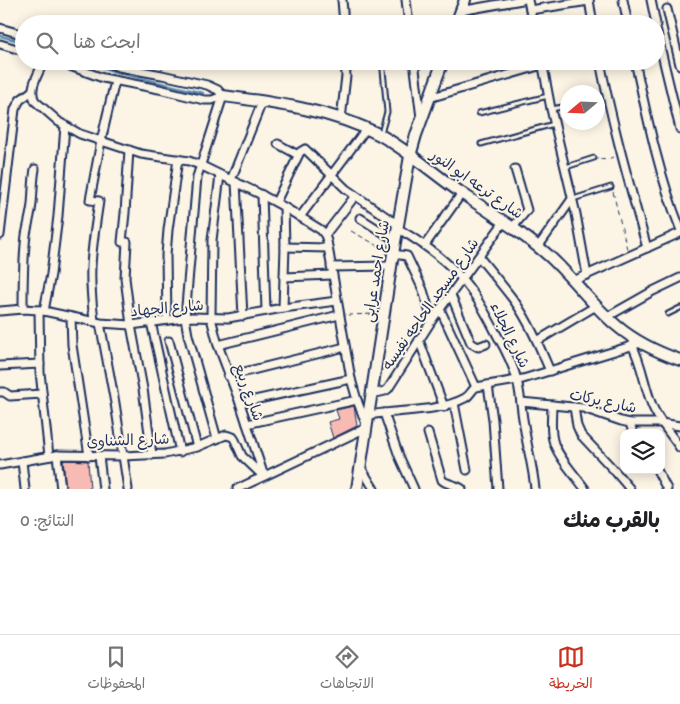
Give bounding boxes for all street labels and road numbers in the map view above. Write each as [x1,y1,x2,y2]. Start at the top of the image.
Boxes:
street label: شارع ترعه ابو النور [426,145,527,223]
street label: شارع احمد عرابى [359,218,394,324]
street label: شارع مسجد الحاجه نفيسه [378,234,483,374]
street label: شارع الجهاد [130,296,205,321]
street label: شارع الجلاء [485,299,534,371]
street label: شارع ربيع [228,361,268,424]
street label: شارع بركات [568,385,638,418]
street label: شارع الشناوى [86,430,170,451]

